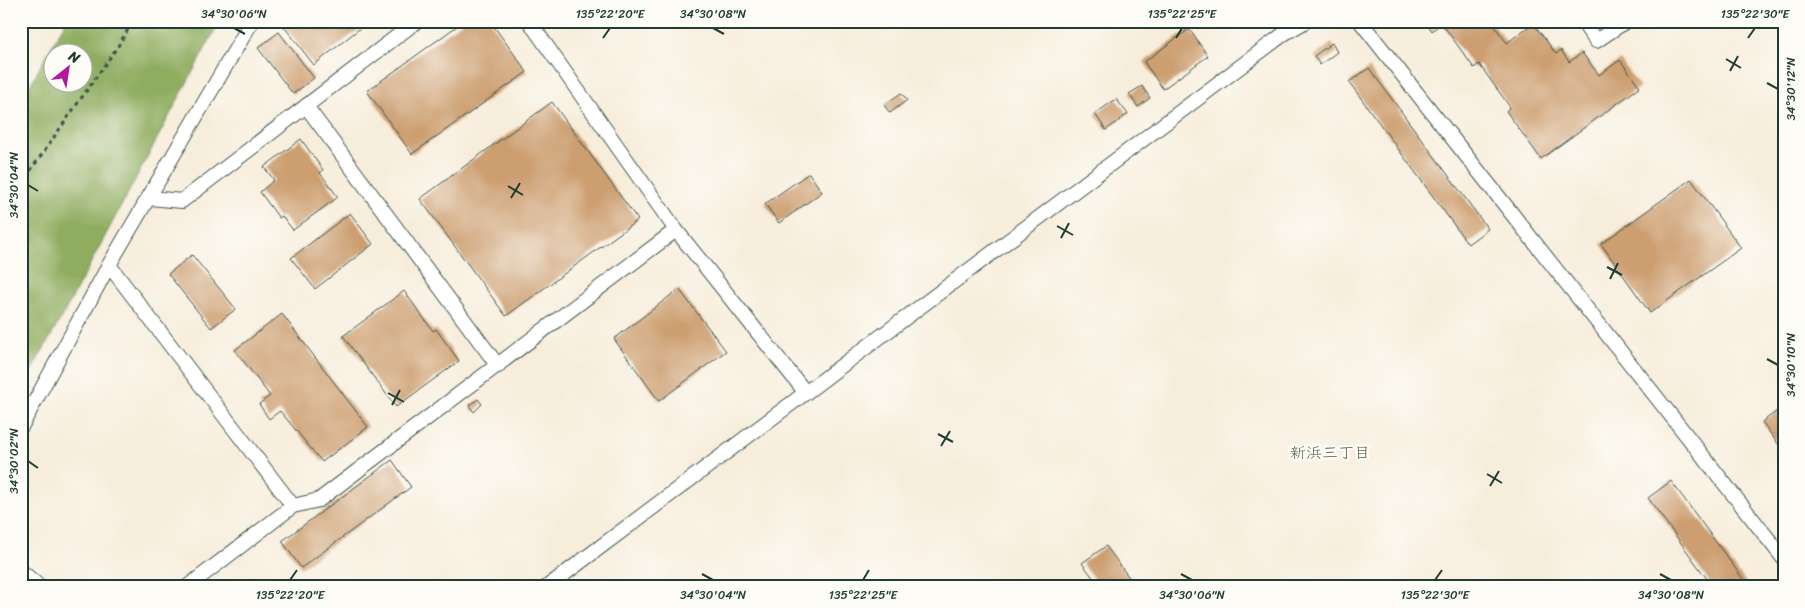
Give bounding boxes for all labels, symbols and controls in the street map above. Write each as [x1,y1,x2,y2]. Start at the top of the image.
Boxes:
text: 34°30'06"N [201,3,267,25]
text: 135°22'20"E [576,3,646,25]
text: 34°30'08"N [680,3,747,25]
text: 135°22'25"E [1148,3,1218,25]
text: 135°22'30"E [1721,3,1790,25]
north arrow [42,42,92,92]
text: N [63,43,85,71]
text: 34°30'12"N [1780,57,1802,121]
text: 34°30'04"N [3,151,25,218]
text: 34°30'10"N [1780,332,1802,397]
text: 34°30'02"N [3,427,25,494]
district label: 新浜三丁目 [1290,438,1370,467]
text: 135°22'20"E [256,584,326,606]
text: 34°30'04"N [680,584,747,606]
text: 135°22'25"E [829,584,899,606]
text: 34°30'06"N [1159,584,1225,606]
text: 135°22'30"E [1401,584,1470,606]
text: 34°30'08"N [1638,584,1705,606]

